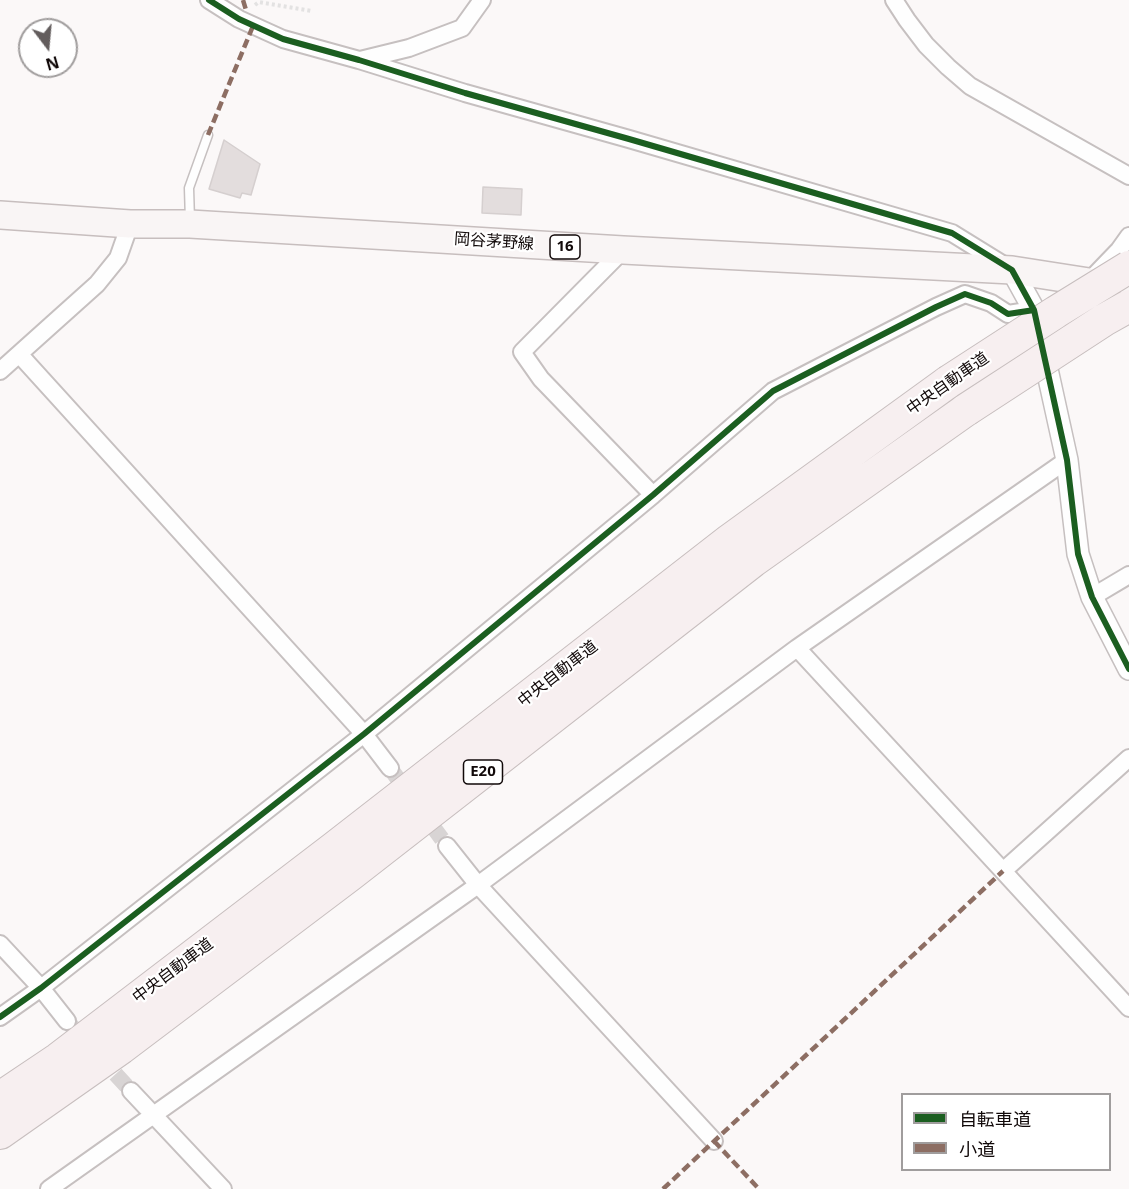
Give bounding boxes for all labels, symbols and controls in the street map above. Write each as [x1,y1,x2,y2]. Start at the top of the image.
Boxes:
north arrow [18,18,78,78]
text: N [43,51,62,76]
street label: 岡谷茅野線 [453,230,535,254]
road number: 16 [550,235,580,259]
street label: 中央自動車道 [903,349,993,419]
street label: 中央自動車道 [514,637,602,711]
road number: E20 [464,760,502,784]
street label: 中央自動車道 [129,934,217,1008]
legend [901,1093,1111,1171]
text: 自転車道 [959,1107,1031,1131]
text: 小道 [959,1137,995,1161]

